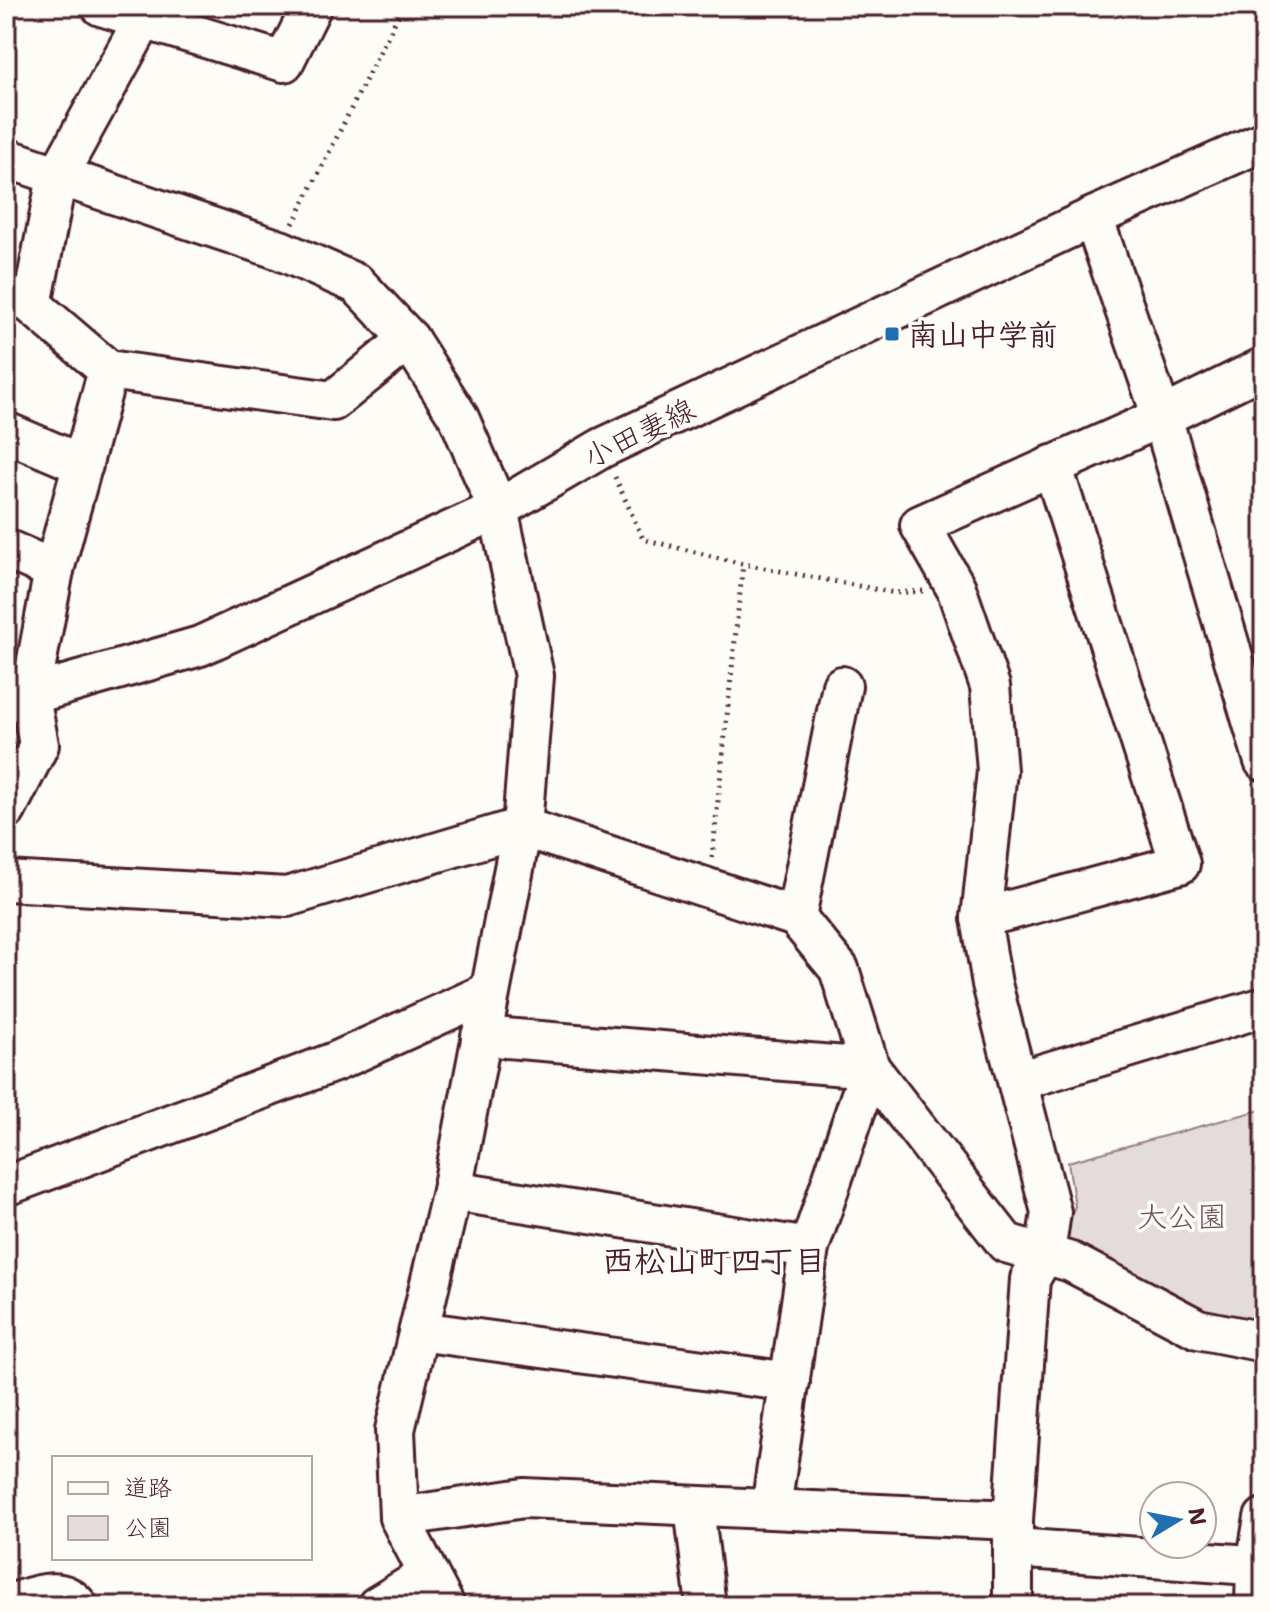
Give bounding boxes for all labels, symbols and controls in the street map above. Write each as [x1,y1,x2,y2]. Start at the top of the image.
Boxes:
place label: 南山中学前 [908,314,1058,355]
marker: 南山中学前 [883,325,901,343]
street label: 小田妻線 [576,388,702,478]
park label: 大公園 [1137,1196,1227,1237]
district label: 西松山町四丁目 [602,1239,826,1282]
legend [52,1456,312,1560]
text: 道路 [124,1472,172,1504]
north arrow [1138,1480,1218,1560]
text: N [1181,1506,1213,1528]
text: 公園 [124,1512,172,1544]

